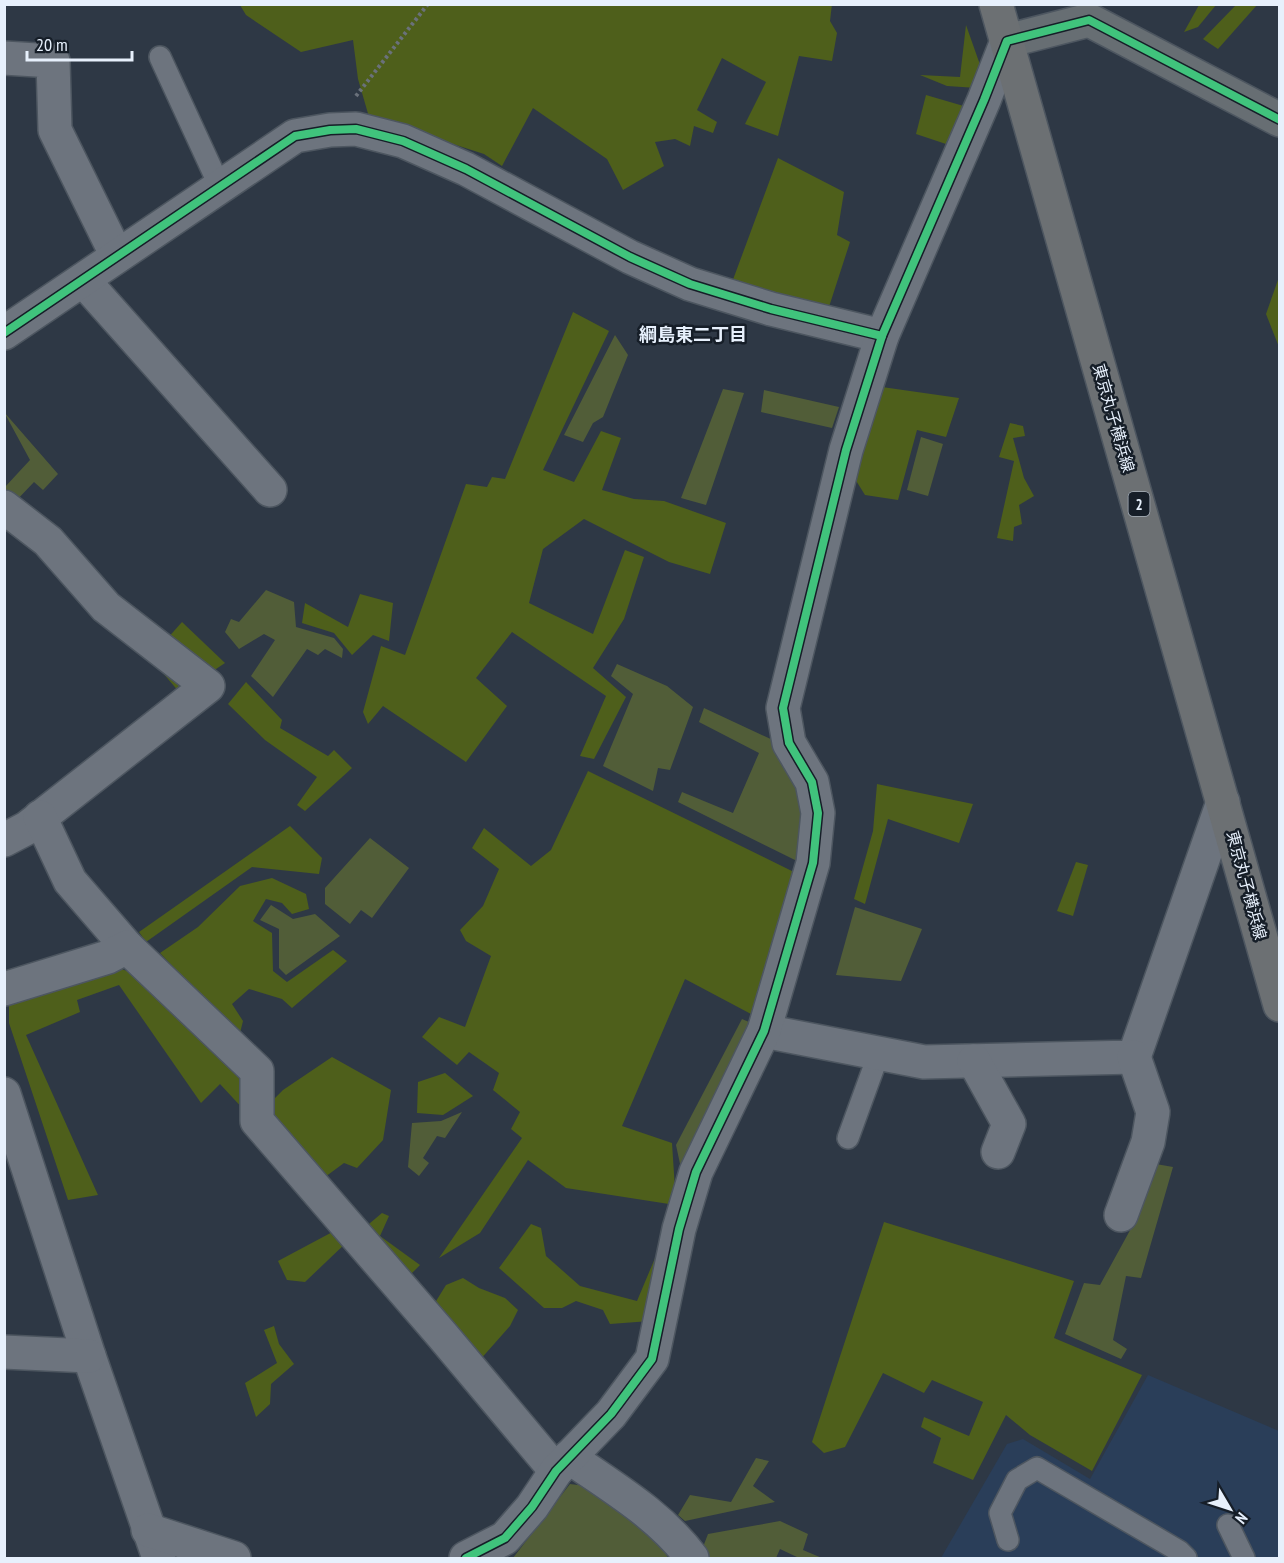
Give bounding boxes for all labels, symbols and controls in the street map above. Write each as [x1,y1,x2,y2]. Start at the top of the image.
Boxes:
scale bar [27,24,132,62]
text: 20 m [36,33,68,56]
district label: 綱島東二丁目 [639,323,747,346]
street label: 東京丸子横浜線 [1089,361,1139,475]
road number: 2 [1128,492,1150,516]
street label: 東京丸子横浜線 [1223,828,1271,942]
north arrow [1200,1479,1260,1539]
text: N [1231,1509,1252,1528]

